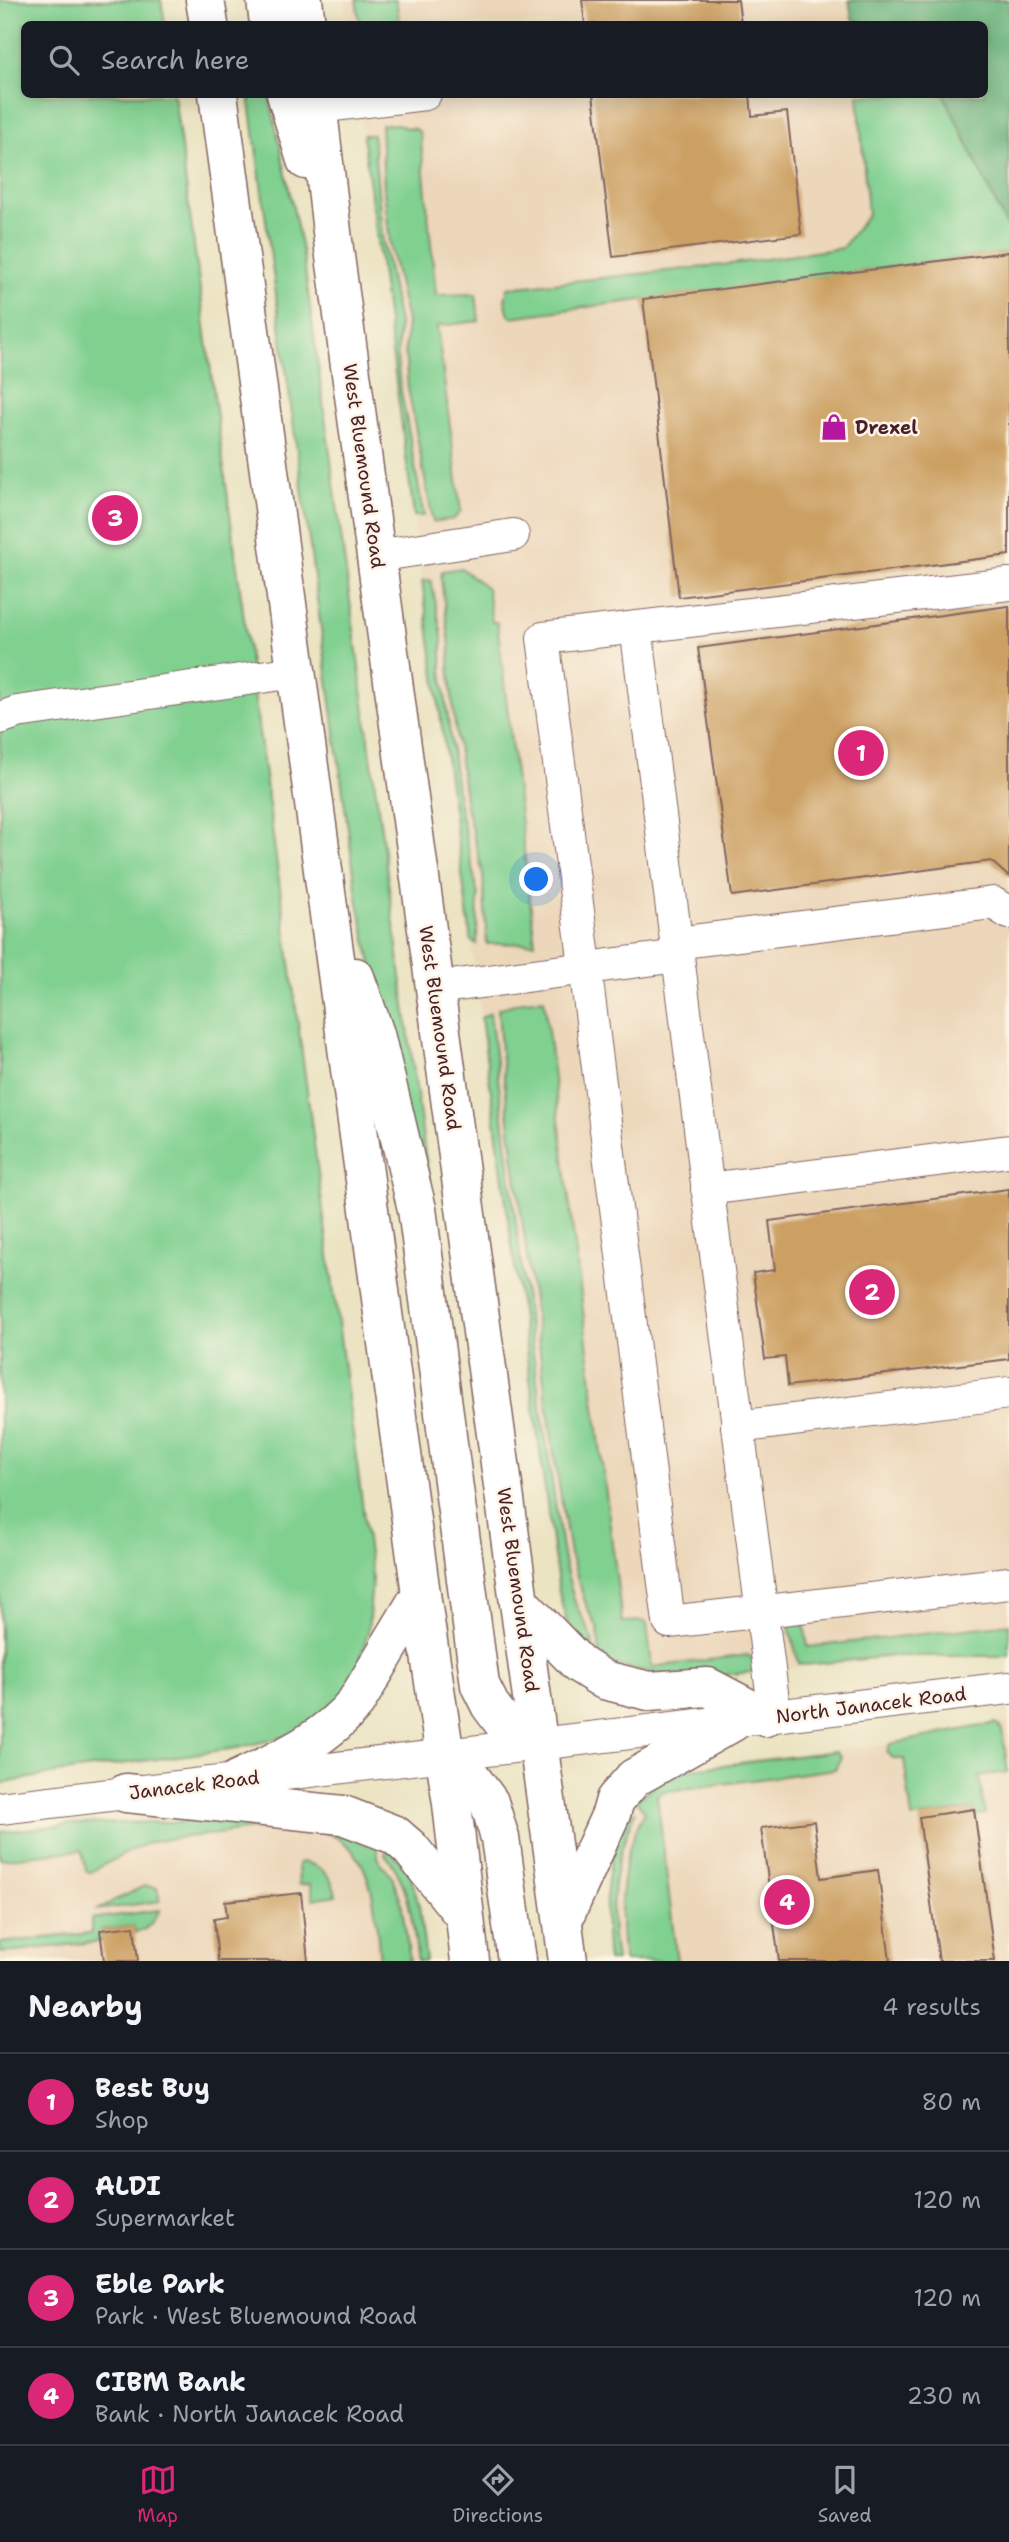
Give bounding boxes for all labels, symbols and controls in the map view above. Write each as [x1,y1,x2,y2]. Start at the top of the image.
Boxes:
search box [21,21,988,98]
icon: search [45,41,83,79]
text: Search here [101,42,250,77]
street label: West Bluemound Road [337,362,391,570]
shop icon: Drexel [819,412,849,442]
place label: Drexel [855,415,918,440]
pin: 3 [92,492,138,544]
pin: 1 [838,727,884,779]
your location [519,862,553,896]
street label: West Bluemound Road [413,924,467,1132]
pin: 2 [849,1266,895,1318]
street label: West Bluemound Road [491,1486,545,1694]
street label: North Janacek Road [774,1681,968,1729]
street label: Janacek Road [127,1765,261,1805]
pin: 4 [764,1876,810,1928]
text: Nearby [28,1986,143,2027]
text: 4 results [882,1992,981,2022]
text: Best Buy [95,2070,210,2105]
text: 1 [46,2087,56,2117]
text: 80 m [922,2087,981,2117]
text: Shop [95,2105,149,2135]
text: ALDI [95,2168,161,2203]
text: 2 [43,2185,59,2215]
text: 120 m [913,2185,981,2215]
text: Supermarket [95,2203,235,2233]
text: Eble Park [95,2266,225,2301]
text: 3 [43,2283,59,2313]
text: 120 m [913,2283,981,2313]
text: Park · West Bluemound Road [95,2301,417,2331]
text: CIBM Bank [95,2364,246,2399]
text: 4 [43,2381,59,2411]
text: 230 m [907,2381,981,2411]
text: Bank · North Janacek Road [95,2399,404,2429]
tab: Map [137,2461,178,2528]
tab: Directions [453,2461,543,2528]
tab: Saved [818,2461,872,2528]

